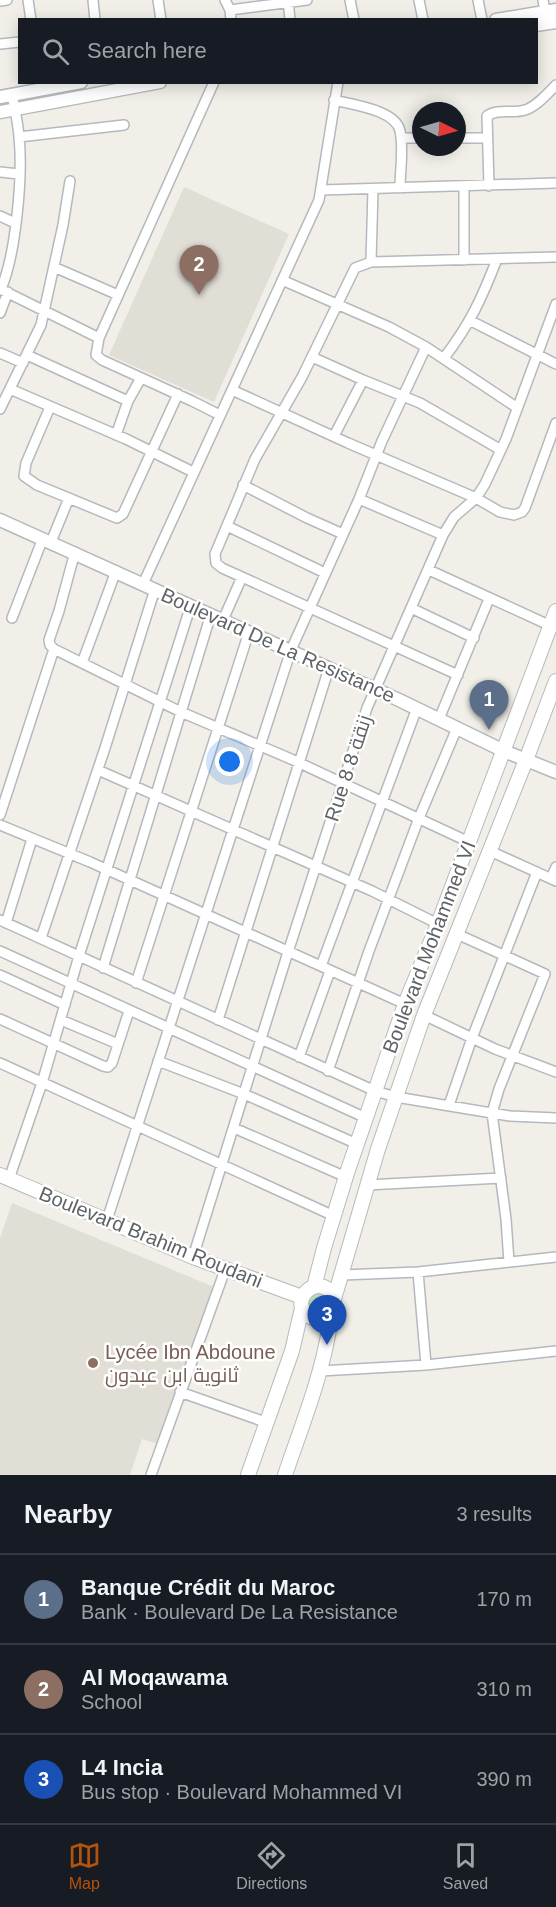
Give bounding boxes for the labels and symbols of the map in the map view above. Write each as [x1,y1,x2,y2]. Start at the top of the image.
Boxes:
north arrow [412,102,466,156]
pin: 2 [180,246,218,295]
street label: Boulevard De La Resistance [158,583,398,707]
pin: 1 [470,680,508,730]
street label: Rue 8 8 زنقة [320,712,376,824]
your location [215,747,244,776]
street label: Boulevard Mohammed VI [378,838,480,1056]
street label: Boulevard Brahim Roudani [36,1182,266,1292]
pin: 3 [308,1296,346,1345]
place label: Lycée Ibn Abdoune ثانوية ابن عبدون [105,1341,276,1388]
marker: Lycée Ibn Abdoune ثانوية ابن عبدون [86,1356,100,1370]

